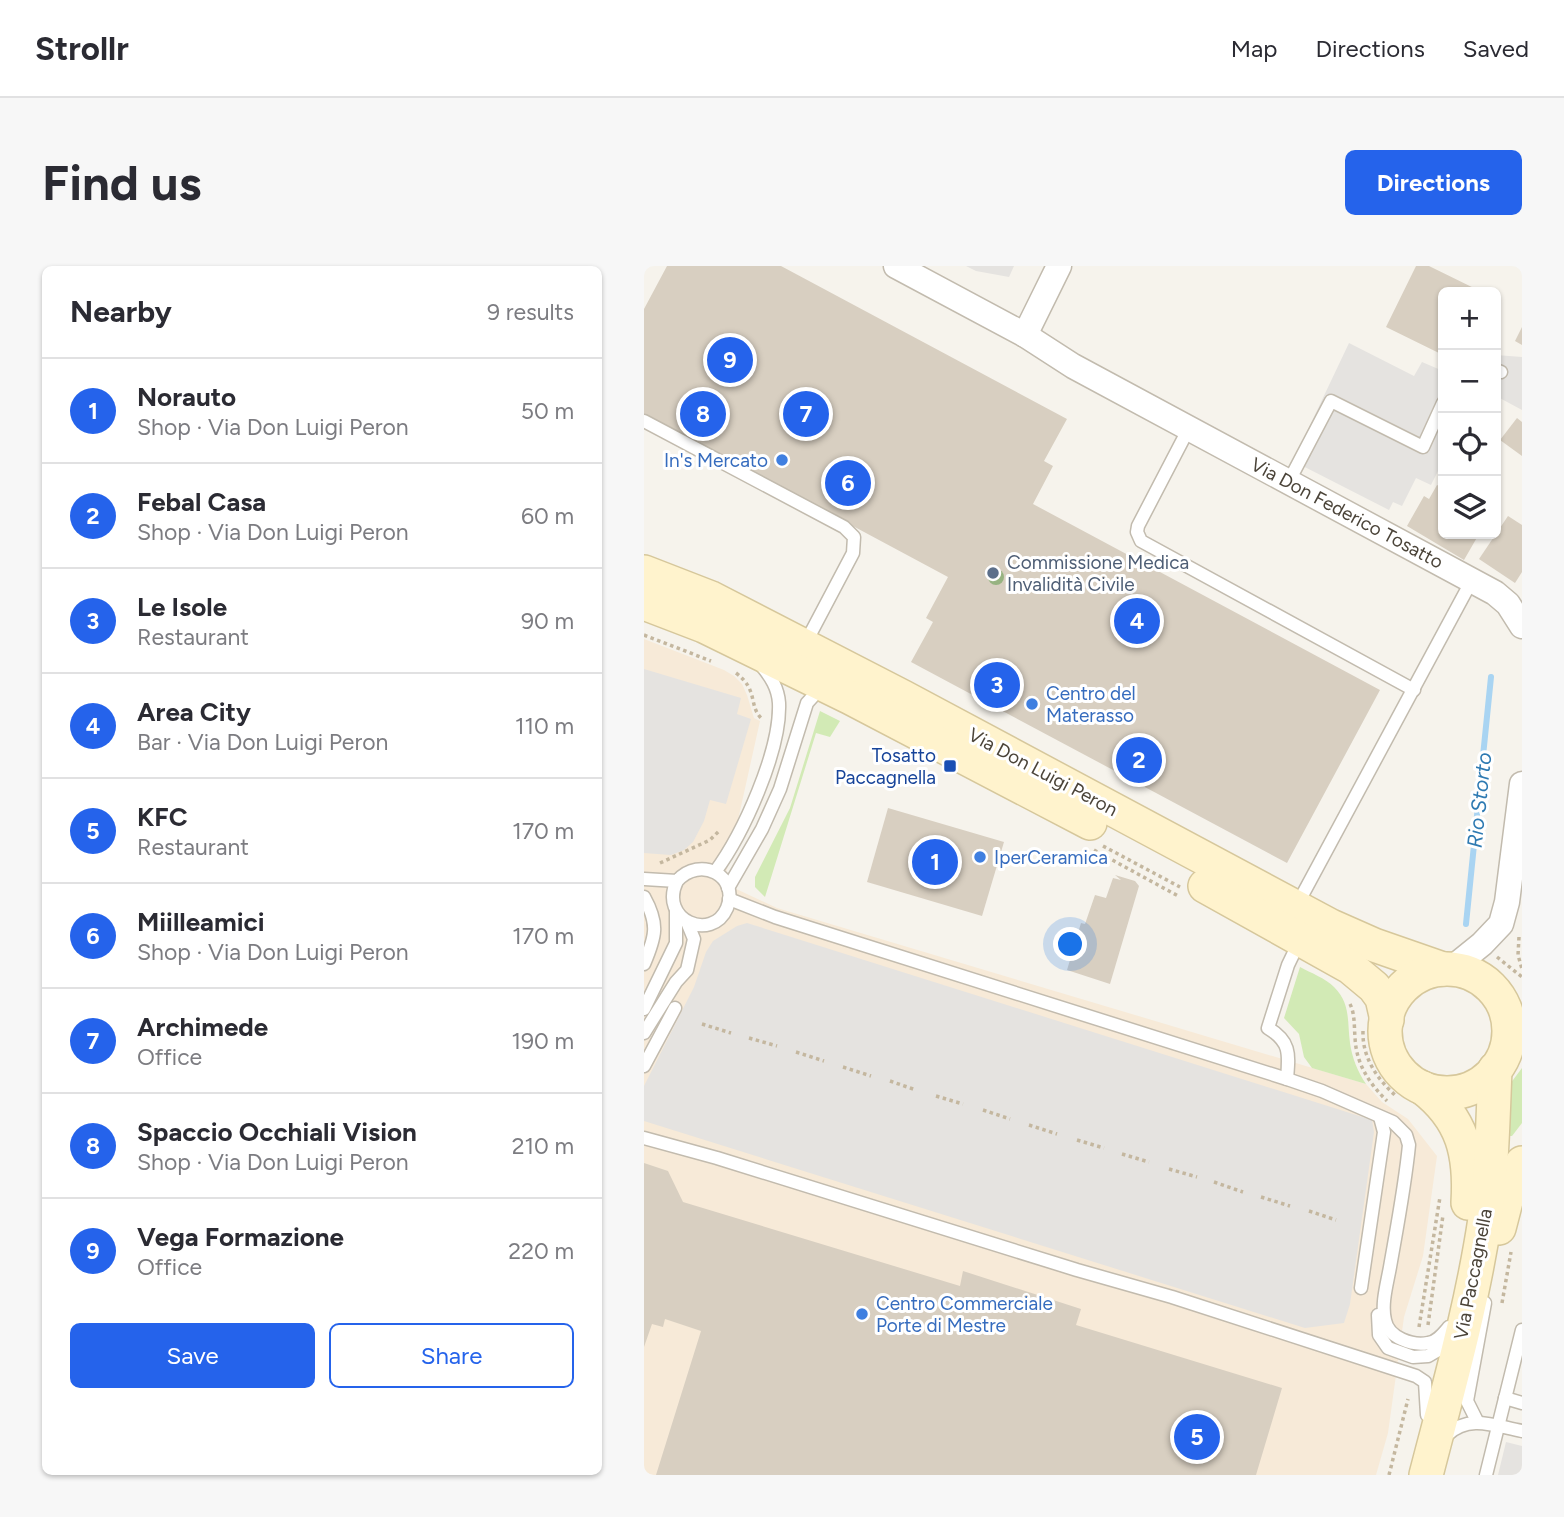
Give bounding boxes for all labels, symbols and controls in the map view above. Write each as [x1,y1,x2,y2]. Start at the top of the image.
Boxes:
text: Strollr [35,29,129,68]
text: Map [1231,34,1277,63]
text: Directions [1315,34,1425,63]
text: Saved [1463,34,1529,63]
button: Directions [1345,150,1522,215]
text: Find us [42,153,201,212]
map controls [1438,287,1501,539]
button: + [1438,287,1501,350]
text: Nearby [70,293,172,330]
text: 9 results [487,298,574,326]
pin: 9 [707,334,753,386]
button: − [1438,350,1501,413]
text: Norauto [137,381,236,413]
pin: 8 [680,388,726,440]
pin: 7 [783,388,829,440]
text: 1 [88,397,98,425]
text: 50 m [521,397,574,425]
text: Shop · Via Don Luigi Peron [137,413,409,441]
button: locate [1438,413,1501,476]
place label: In's Mercato [664,449,768,472]
marker: In's Mercato [774,452,790,468]
street label: Via Don Federico Tosatto [1247,452,1447,574]
pin: 6 [825,457,871,509]
button: layers [1438,476,1501,539]
text: Febal Casa [137,486,266,518]
text: 2 [86,502,100,530]
text: 60 m [521,502,574,530]
text: Shop · Via Don Luigi Peron [137,518,409,546]
place label: Commissione Medica Invalidità Civile [1007,551,1189,596]
marker: Commissione Medica Invalidità Civile [985,565,1001,581]
text: Le Isole [137,591,227,623]
pin: 4 [1114,595,1160,647]
text: 3 [87,607,99,635]
text: 90 m [521,607,574,635]
text: Restaurant [137,623,249,651]
pin: 3 [974,659,1020,711]
place label: Centro del Materasso [1046,682,1136,727]
text: Area City [137,696,251,728]
marker: Centro del Materasso [1024,696,1040,712]
text: 4 [86,712,100,740]
text: 110 m [515,712,574,740]
street label: Via Don Luigi Peron [964,723,1122,821]
text: Bar · Via Don Luigi Peron [137,728,388,756]
pin: 2 [1116,734,1162,786]
place label: Tosatto Paccagnella [835,744,936,789]
water label: Rio Storto [1462,751,1496,849]
marker: Tosatto Paccagnella [942,758,958,774]
text: KFC [137,801,188,833]
text: 5 [86,817,100,845]
text: 170 m [512,817,574,845]
text: Restaurant [137,833,249,861]
pin: 1 [912,836,958,888]
place label: IperCeramica [994,846,1108,869]
marker: IperCeramica [972,849,988,865]
text: Miilleamici [137,906,264,938]
text: 6 [86,922,100,950]
text: 170 m [512,922,574,950]
your location [1053,927,1087,961]
text: Shop · Via Don Luigi Peron [137,938,409,966]
text: Archimede [137,1011,268,1043]
text: 7 [87,1027,99,1055]
text: 190 m [511,1027,574,1055]
text: Office [137,1043,202,1071]
text: Spaccio Occhiali Vision [137,1116,417,1148]
text: 8 [86,1132,100,1160]
text: 210 m [512,1132,574,1160]
text: Shop · Via Don Luigi Peron [137,1148,409,1176]
street label: Via Paccagnella [1449,1207,1497,1341]
text: Vega Formazione [137,1221,344,1253]
text: 9 [86,1237,100,1265]
text: 220 m [508,1237,574,1265]
text: Office [137,1253,202,1281]
place label: Centro Commerciale Porte di Mestre [876,1292,1053,1337]
marker: Centro Commerciale Porte di Mestre [854,1306,870,1322]
button: Save [70,1323,315,1388]
button: Share [329,1323,574,1388]
pin: 5 [1174,1411,1220,1463]

